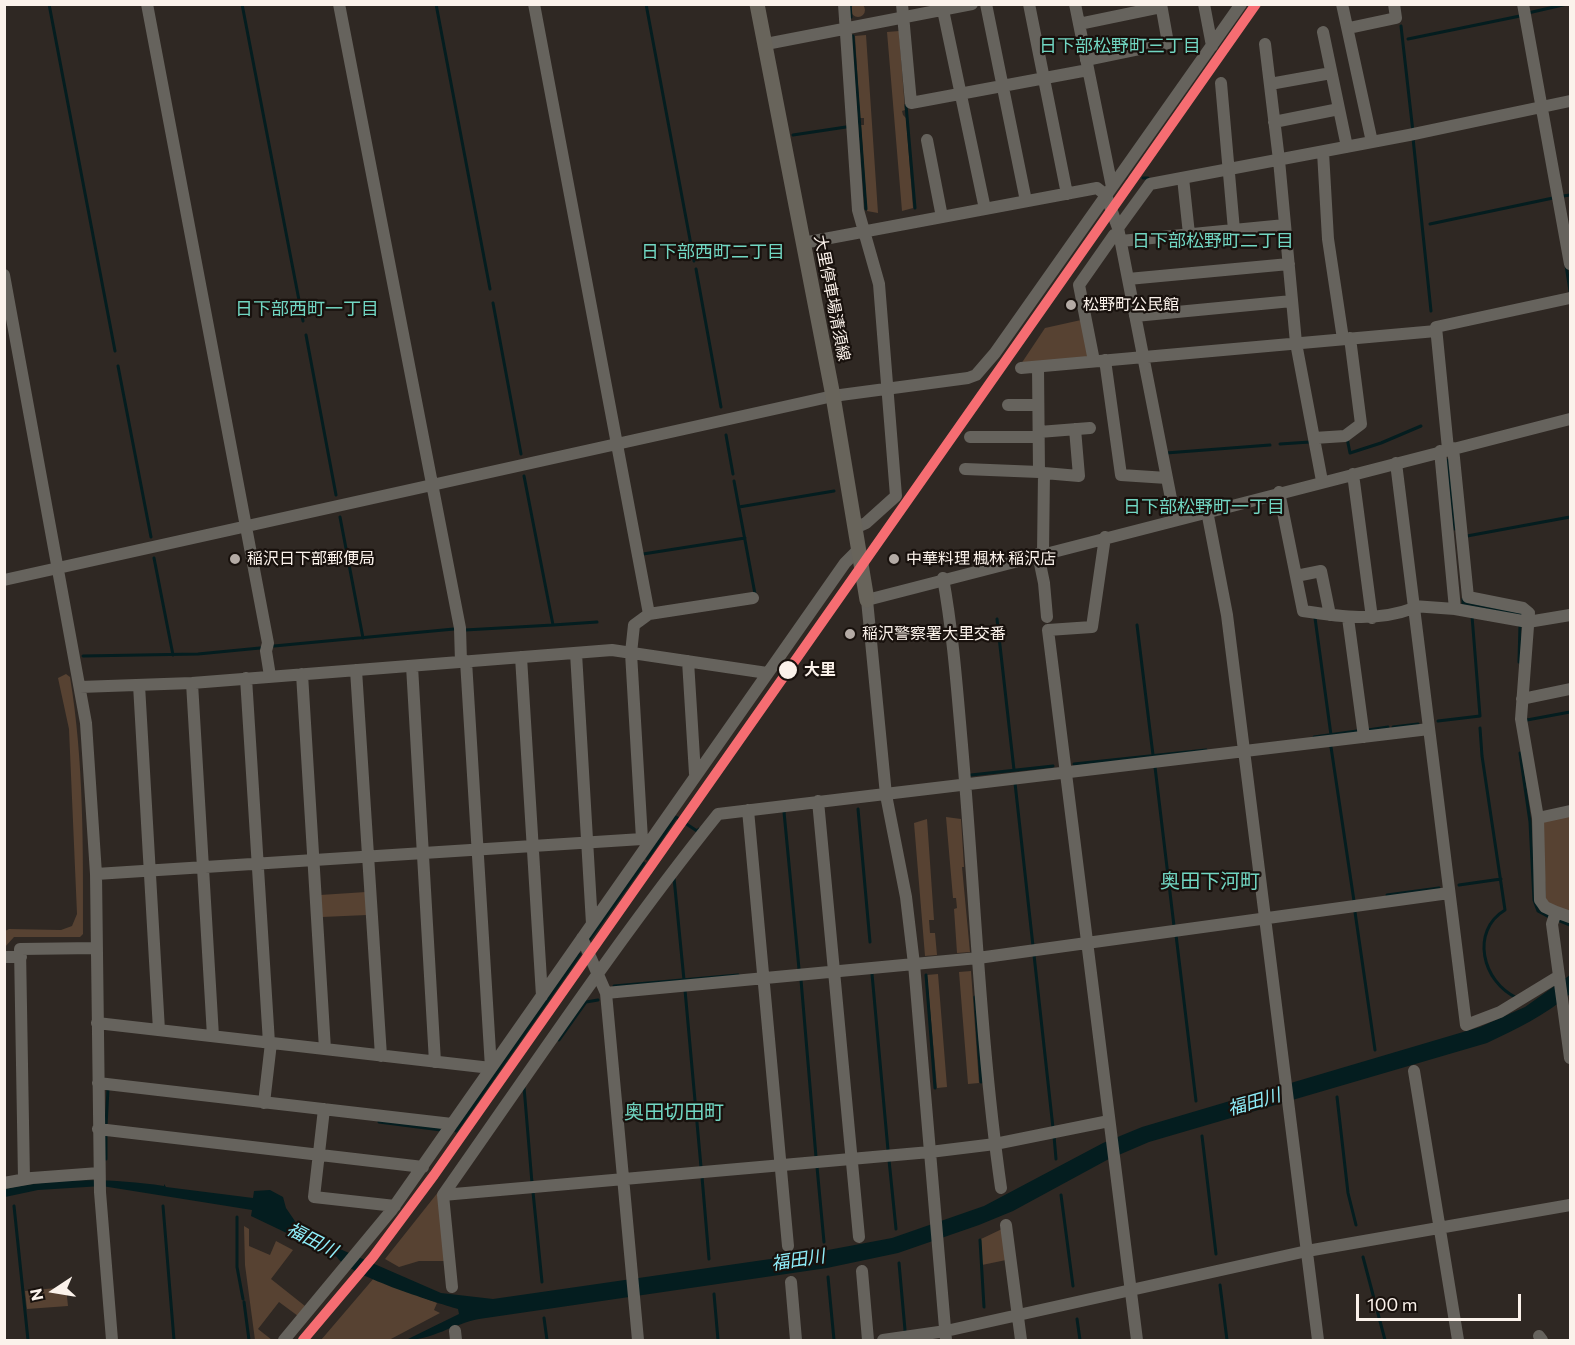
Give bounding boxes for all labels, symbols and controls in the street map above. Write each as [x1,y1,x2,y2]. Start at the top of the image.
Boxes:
district label: 日下部松野町三丁目 [1039,35,1201,57]
district label: 日下部松野町二丁目 [1132,230,1294,252]
street label: 大里停車場清須線 [810,233,854,363]
district label: 日下部西町二丁目 [641,241,785,263]
place label: 松野町公民館 [1083,295,1179,315]
district label: 日下部西町一丁目 [235,298,379,320]
marker: 松野町公民館 [1064,298,1078,312]
district label: 日下部松野町一丁目 [1123,496,1285,518]
place label: 稲沢日下部郵便局 [247,549,375,569]
place label: 中華料理 楓林 稲沢店 [906,549,1056,569]
marker: 稲沢日下部郵便局 [228,552,242,566]
marker: 中華料理 楓林 稲沢店 [887,552,901,566]
place label: 稲沢警察署大里交番 [862,624,1006,644]
marker: 稲沢警察署大里交番 [843,627,857,641]
marker: 大里 [777,659,799,681]
place label: 大里 [804,660,836,680]
district label: 奥田下河町 [1160,869,1260,893]
water label: 福田川 [1225,1084,1283,1120]
district label: 奥田切田町 [624,1100,724,1124]
water label: 福田川 [283,1218,341,1262]
water label: 福田川 [770,1245,826,1275]
north arrow [24,1261,84,1321]
scale bar [1359,1282,1524,1320]
text: N [25,1287,46,1303]
text: 100 m [1367,1293,1417,1315]

